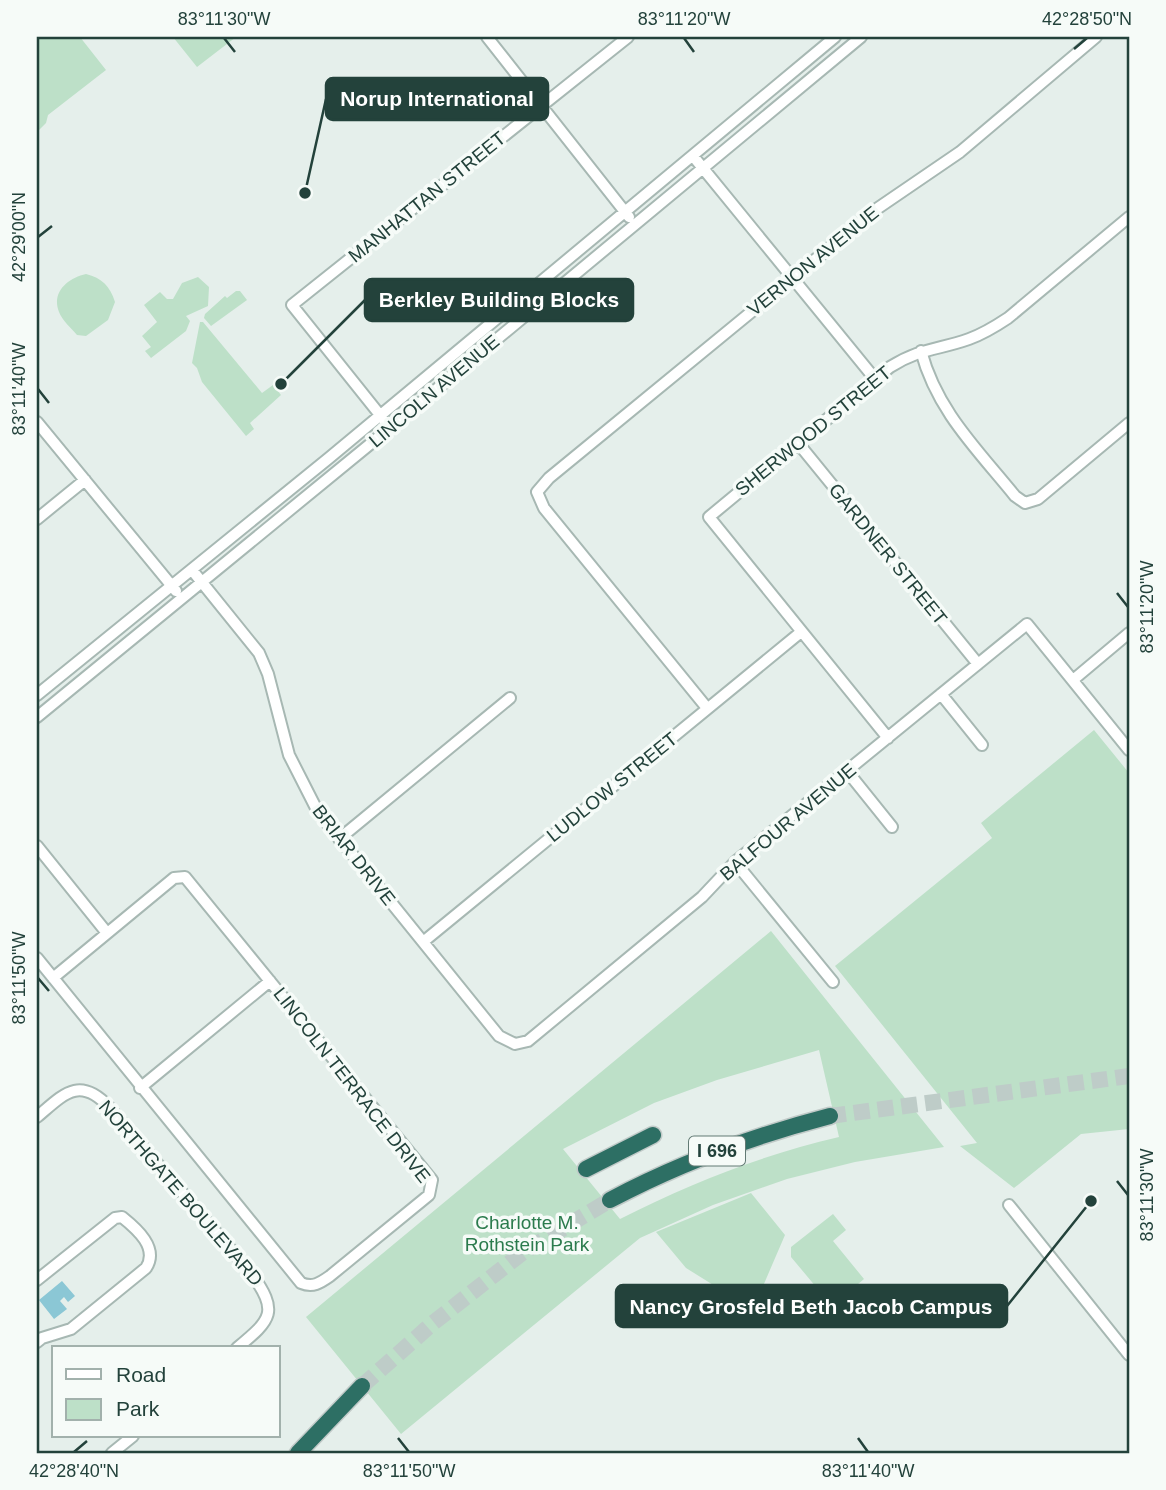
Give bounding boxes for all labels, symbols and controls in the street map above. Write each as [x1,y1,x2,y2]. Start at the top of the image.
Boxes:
text: 83°11'30"W [178,9,270,29]
text: 83°11'20"W [638,9,730,29]
text: 42°28'50"N [1042,9,1132,29]
callout: Norup International [326,78,548,120]
text: Norup International [340,87,534,110]
street label: MANHATTAN STREET [344,127,510,267]
text: 42°29'00"N [9,192,29,282]
street label: VERNON AVENUE [743,202,883,320]
callout: Berkley Building Blocks [365,279,633,321]
text: Berkley Building Blocks [379,288,619,311]
street label: LINCOLN AVENUE [365,330,503,452]
text: 83°11'40"W [9,343,29,435]
street label: SHERWOOD STREET [731,362,895,500]
street label: GARDNER STREET [825,479,952,629]
text: 83°11'20"W [1137,561,1157,653]
street label: LUDLOW STREET [543,728,682,846]
street label: BALFOUR AVENUE [716,759,860,885]
street label: BRIAR DRIVE [308,801,400,909]
text: 83°11'50"W [9,932,29,1024]
street label: LINCOLN TERRACE DRIVE [269,983,435,1187]
street label: NORTHGATE BOULEVARD [95,1096,267,1290]
road number: I 696 [689,1136,745,1166]
text: 83°11'30"W [1137,1149,1157,1241]
park label: Charlotte M. Rothstein Park [465,1212,590,1255]
callout: Nancy Grosfeld Beth Jacob Campus [616,1285,1007,1327]
text: Nancy Grosfeld Beth Jacob Campus [630,1295,992,1318]
legend [52,1346,280,1438]
text: Road [116,1363,166,1386]
text: Park [116,1397,160,1420]
text: 42°28'40"N [29,1461,119,1481]
text: 83°11'50"W [363,1461,455,1481]
text: 83°11'40"W [822,1461,914,1481]

